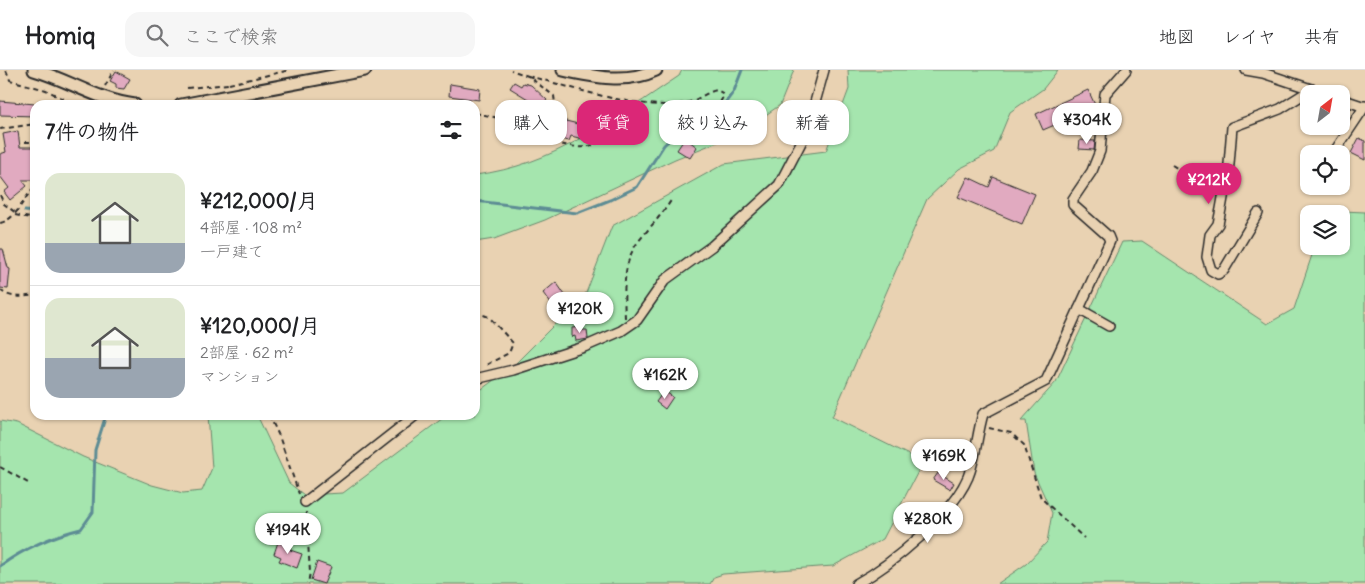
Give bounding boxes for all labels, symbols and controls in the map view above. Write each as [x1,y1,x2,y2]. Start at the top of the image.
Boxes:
search box [125,12,475,57]
text: Homiq [25,20,95,50]
icon: search [143,21,171,49]
text: ここで検索 [183,24,278,48]
text: 地図 [1159,25,1195,48]
text: レイヤ [1223,25,1276,48]
text: 共有 [1304,25,1340,48]
north arrow [1300,85,1350,135]
map controls [1300,85,1350,255]
chip: 購入 [495,100,567,145]
chip: 賃貸 [577,100,649,145]
chip: 絞り込み [659,100,767,145]
chip: 新着 [777,100,849,145]
pin: ¥304K [1052,102,1122,145]
text: ¥304K [1063,109,1111,129]
icon: filters [437,116,465,144]
text: 7件の物件 [45,118,139,145]
button: locate [1300,145,1350,195]
pin: ¥212K [1174,162,1244,205]
text: ¥212K [1187,169,1231,189]
text: ¥212,000/月 [200,187,318,214]
icon: home [85,193,145,253]
button: layers [1300,205,1350,255]
text: 4部屋 · 108 m² [200,217,302,237]
text: 一戸建て [200,241,264,261]
pin: ¥120K [545,292,615,334]
text: ¥120K [558,298,602,318]
text: ¥120,000/月 [200,312,320,339]
icon: home [85,318,145,378]
text: 2部屋 · 62 m² [200,342,294,362]
pin: ¥162K [630,358,700,400]
text: ¥162K [643,364,687,384]
text: マンション [200,366,279,386]
pin: ¥169K [909,438,979,481]
text: ¥169K [922,445,966,465]
pin: ¥280K [893,502,963,544]
text: ¥280K [904,508,952,528]
pin: ¥194K [253,512,323,555]
text: ¥194K [266,519,310,539]

